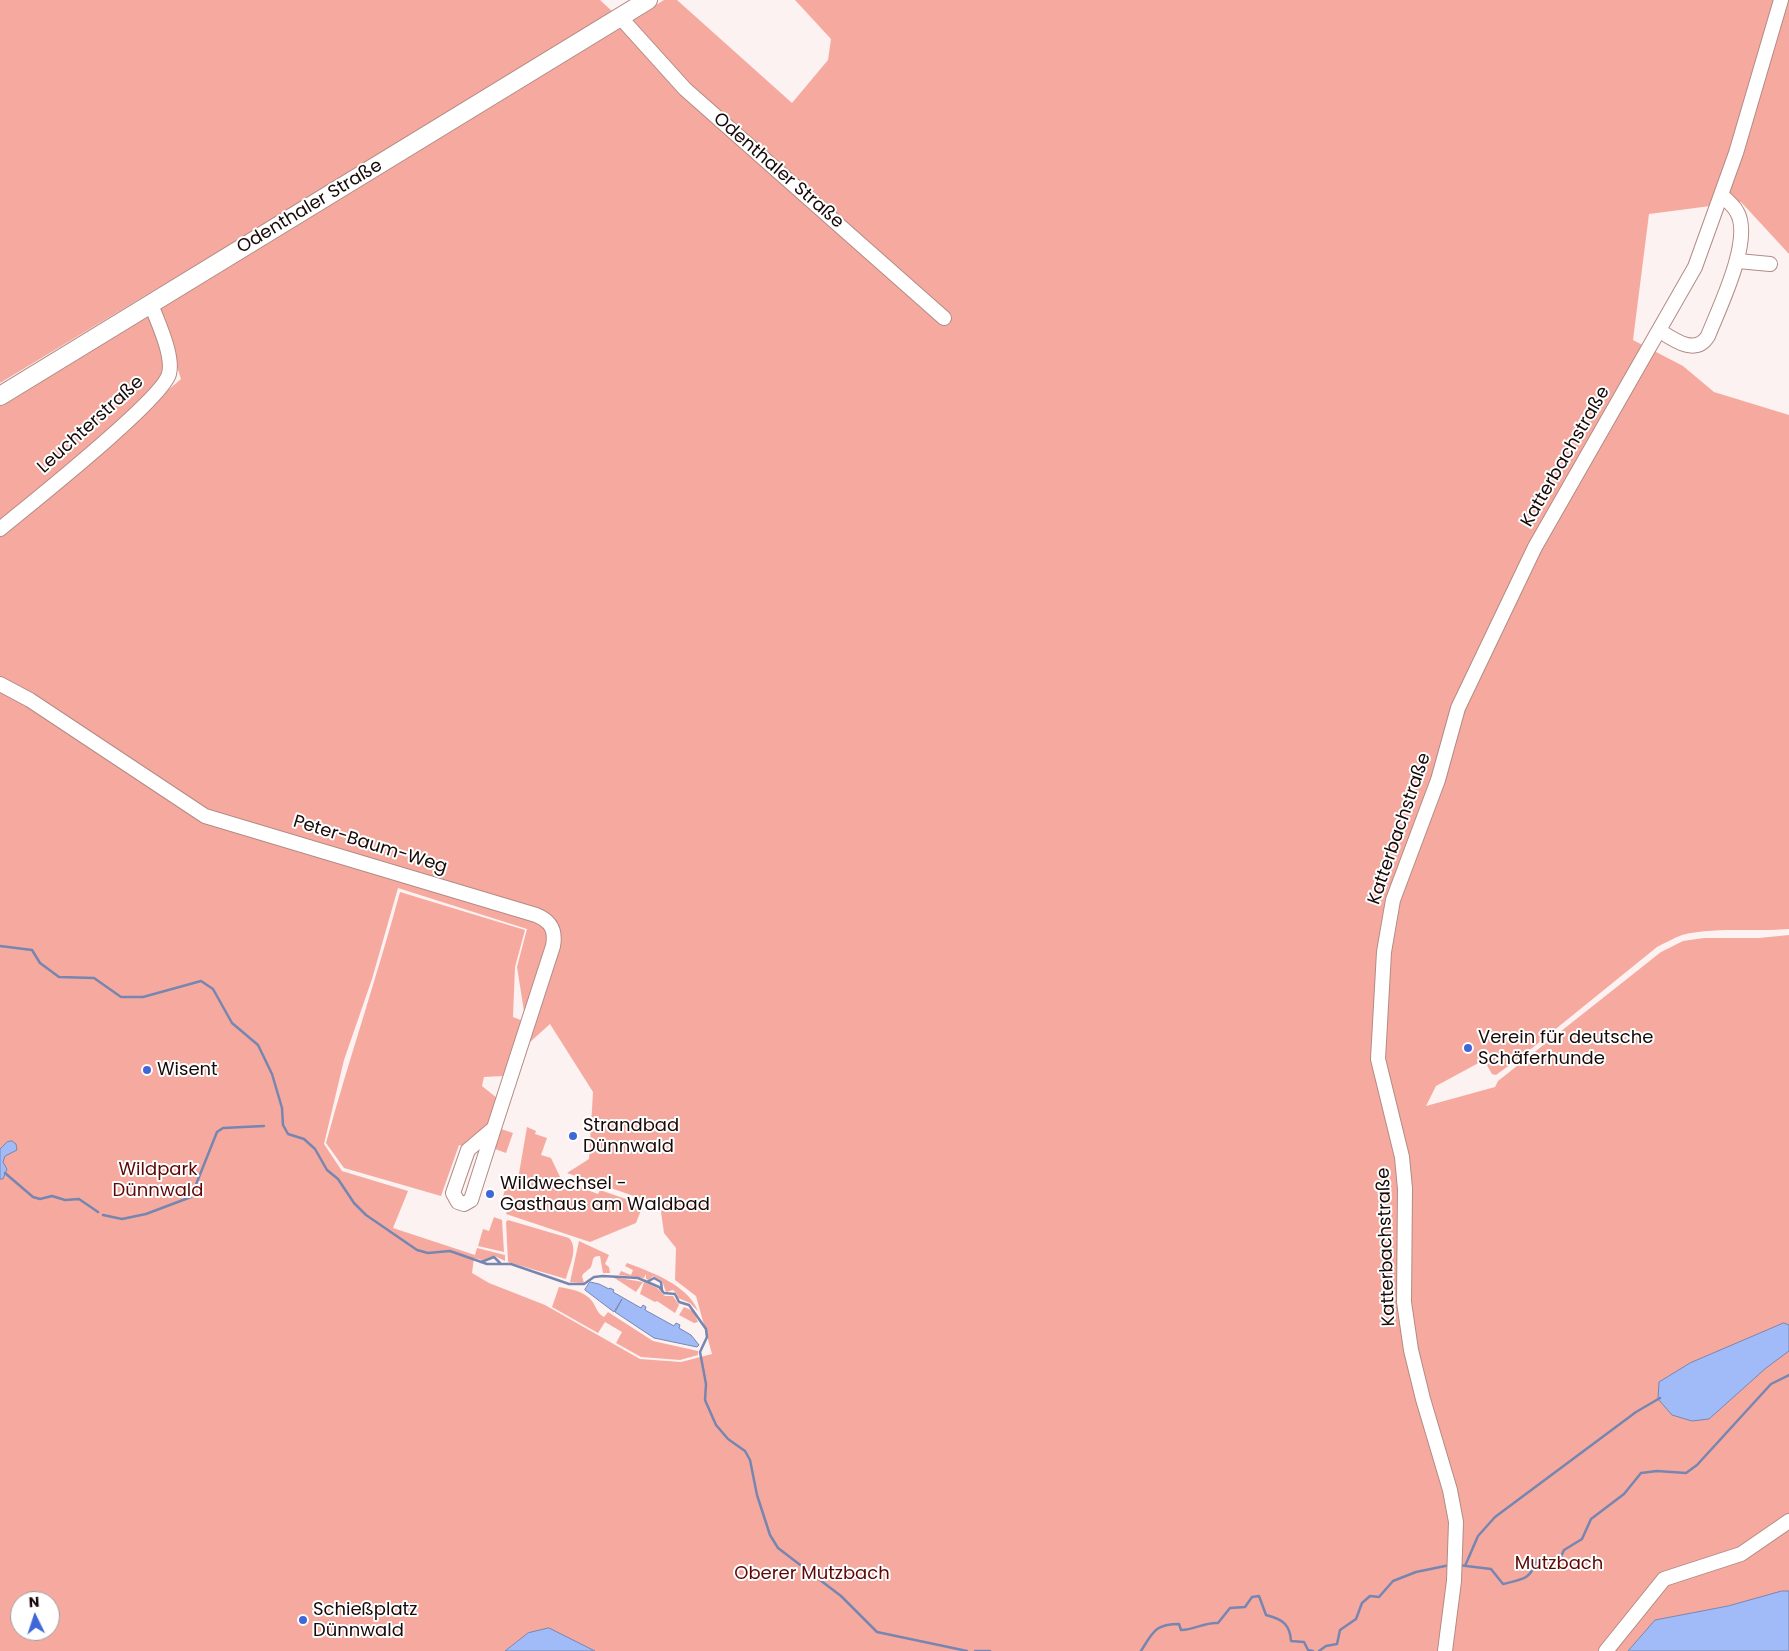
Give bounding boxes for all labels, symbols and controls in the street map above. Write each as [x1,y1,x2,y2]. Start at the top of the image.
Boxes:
street label: Odenthaler Straße [708,108,848,234]
street label: Odenthaler Straße [233,155,387,259]
street label: Leuchterstraße [33,372,149,478]
street label: Katterbachstraße [1517,383,1615,531]
street label: Katterbachstraße [1364,750,1436,908]
street label: Peter-Baum-Weg [290,811,450,879]
place label: Verein für deutsche Schäferhunde [1478,1027,1653,1070]
marker: Verein für deutsche Schäferhunde [1462,1042,1474,1054]
place label: Wisent [157,1059,218,1081]
marker: Wisent [141,1064,153,1076]
place label: Strandbad Dünnwald [583,1115,679,1158]
marker: Strandbad Dünnwald [567,1130,579,1142]
park label: Wildpark Dünnwald [113,1159,203,1202]
street label: Katterbachstraße [1373,1167,1401,1327]
place label: Wildwechsel - Gasthaus am Waldbad [500,1173,710,1216]
marker: Wildwechsel - Gasthaus am Waldbad [484,1188,496,1200]
park label: Mutzbach [1515,1553,1603,1575]
park label: Oberer Mutzbach [734,1563,890,1585]
north arrow [10,1591,60,1641]
text: N [28,1592,40,1612]
place label: Schießplatz Dünnwald [313,1599,417,1642]
marker: Schießplatz Dünnwald [297,1614,309,1626]

